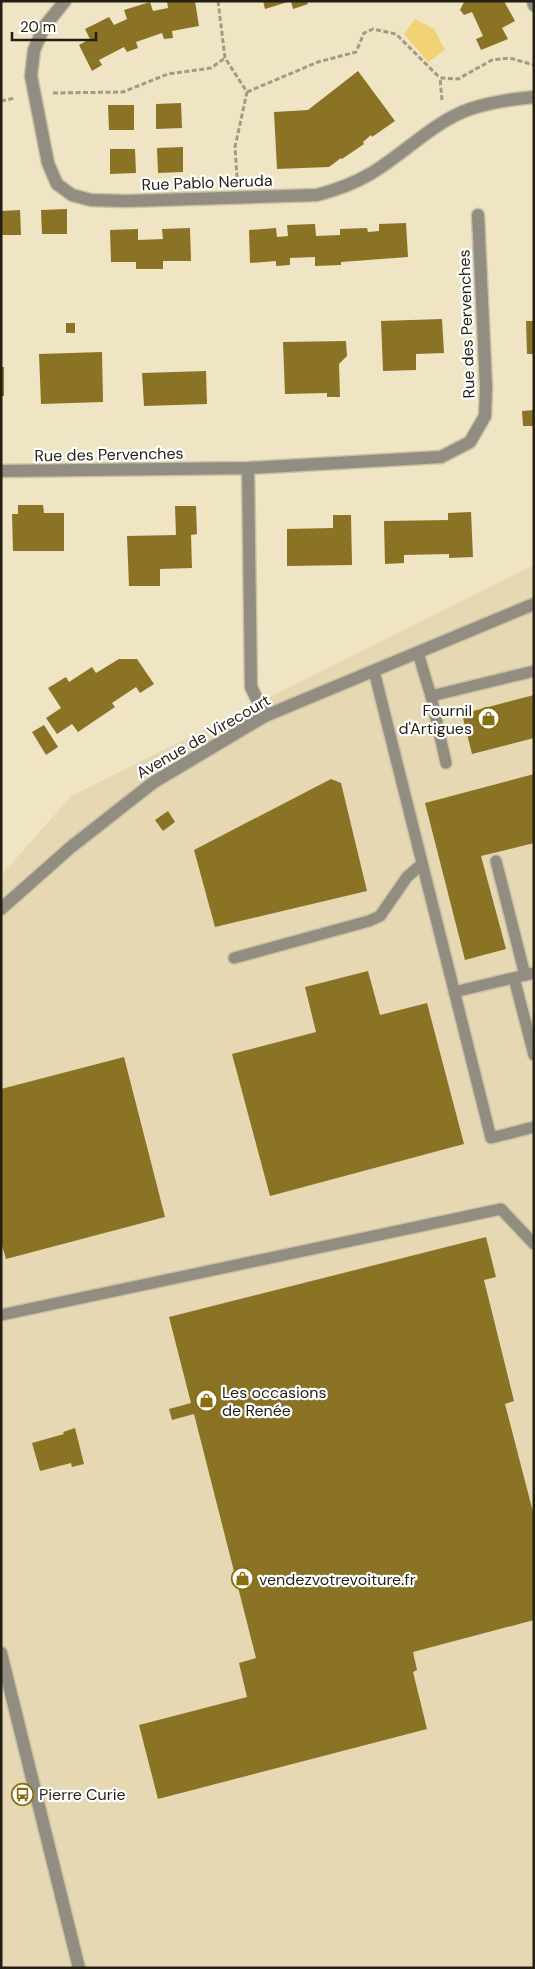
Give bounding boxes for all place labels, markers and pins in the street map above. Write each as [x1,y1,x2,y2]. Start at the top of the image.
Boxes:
place label: Fournil d'Artigues [399,700,472,739]
shop icon: Fournil d'Artigues [476,707,500,731]
place label: Les occasions de Renée [222,1382,327,1421]
shop icon: Les occasions de Renée [194,1389,218,1413]
shop icon: vendezvotrevoiture.fr [231,1567,255,1591]
place label: vendezvotrevoiture.fr [259,1569,416,1590]
bus stop icon: Pierre Curie [11,1782,35,1806]
place label: Pierre Curie [39,1784,126,1805]

